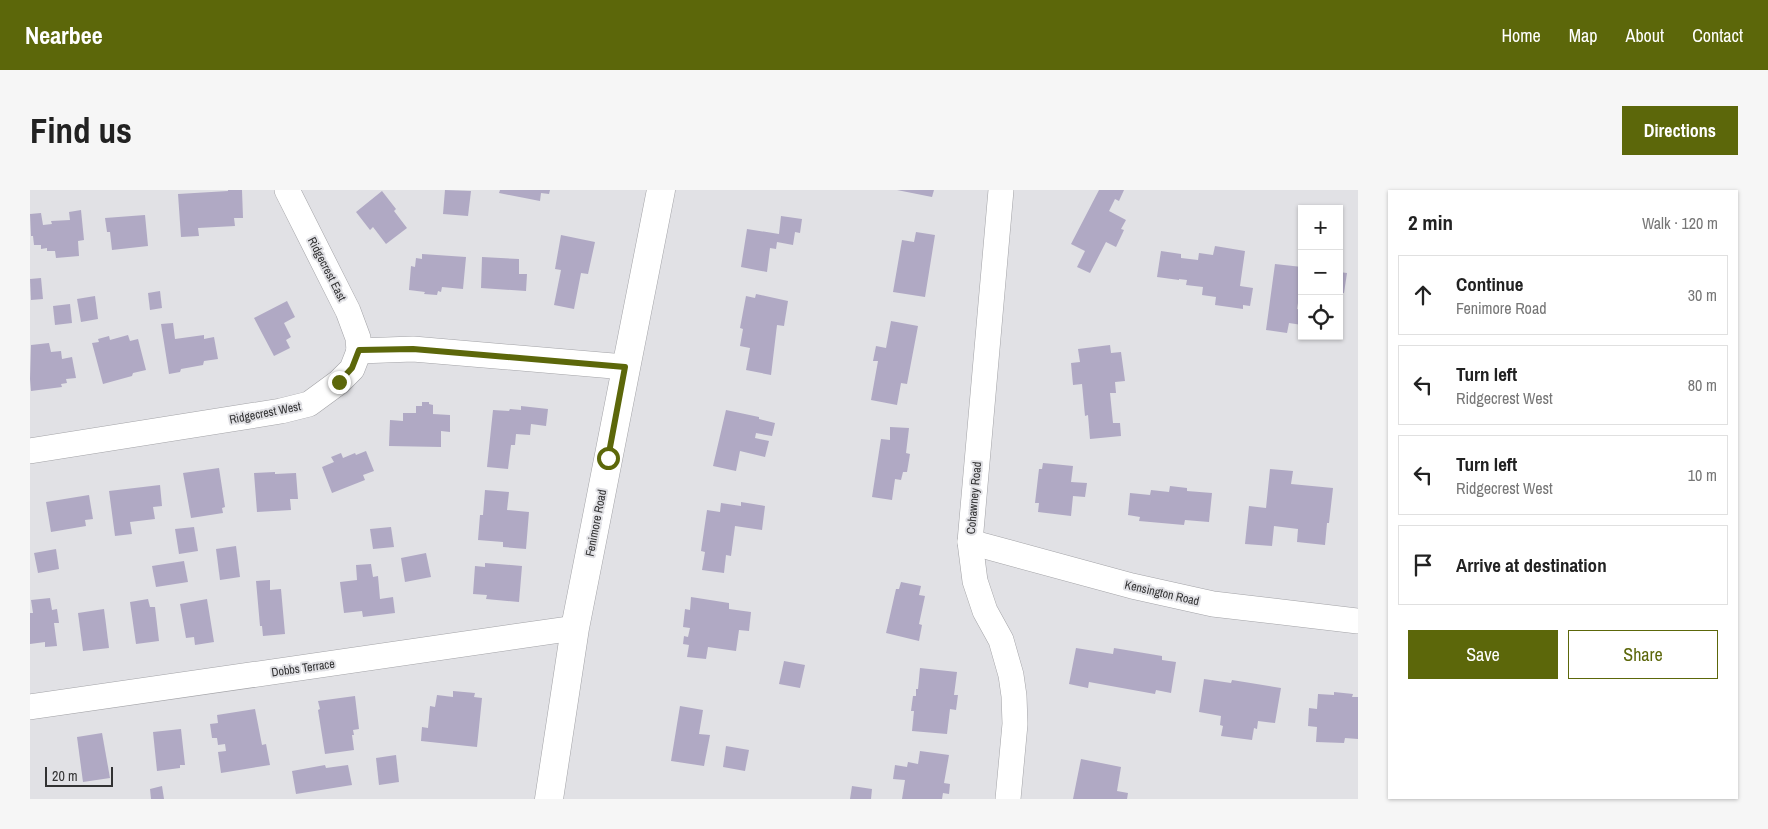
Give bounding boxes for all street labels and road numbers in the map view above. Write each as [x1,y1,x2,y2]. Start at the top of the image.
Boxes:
street label: Ridgecrest East [304,234,350,304]
street label: Ridgecrest West [228,398,302,428]
street label: Cohawney Road [963,461,985,535]
street label: Fenimore Road [582,488,610,558]
street label: Kensington Road [1123,577,1201,609]
street label: Dobbs Terrace [270,656,336,680]

